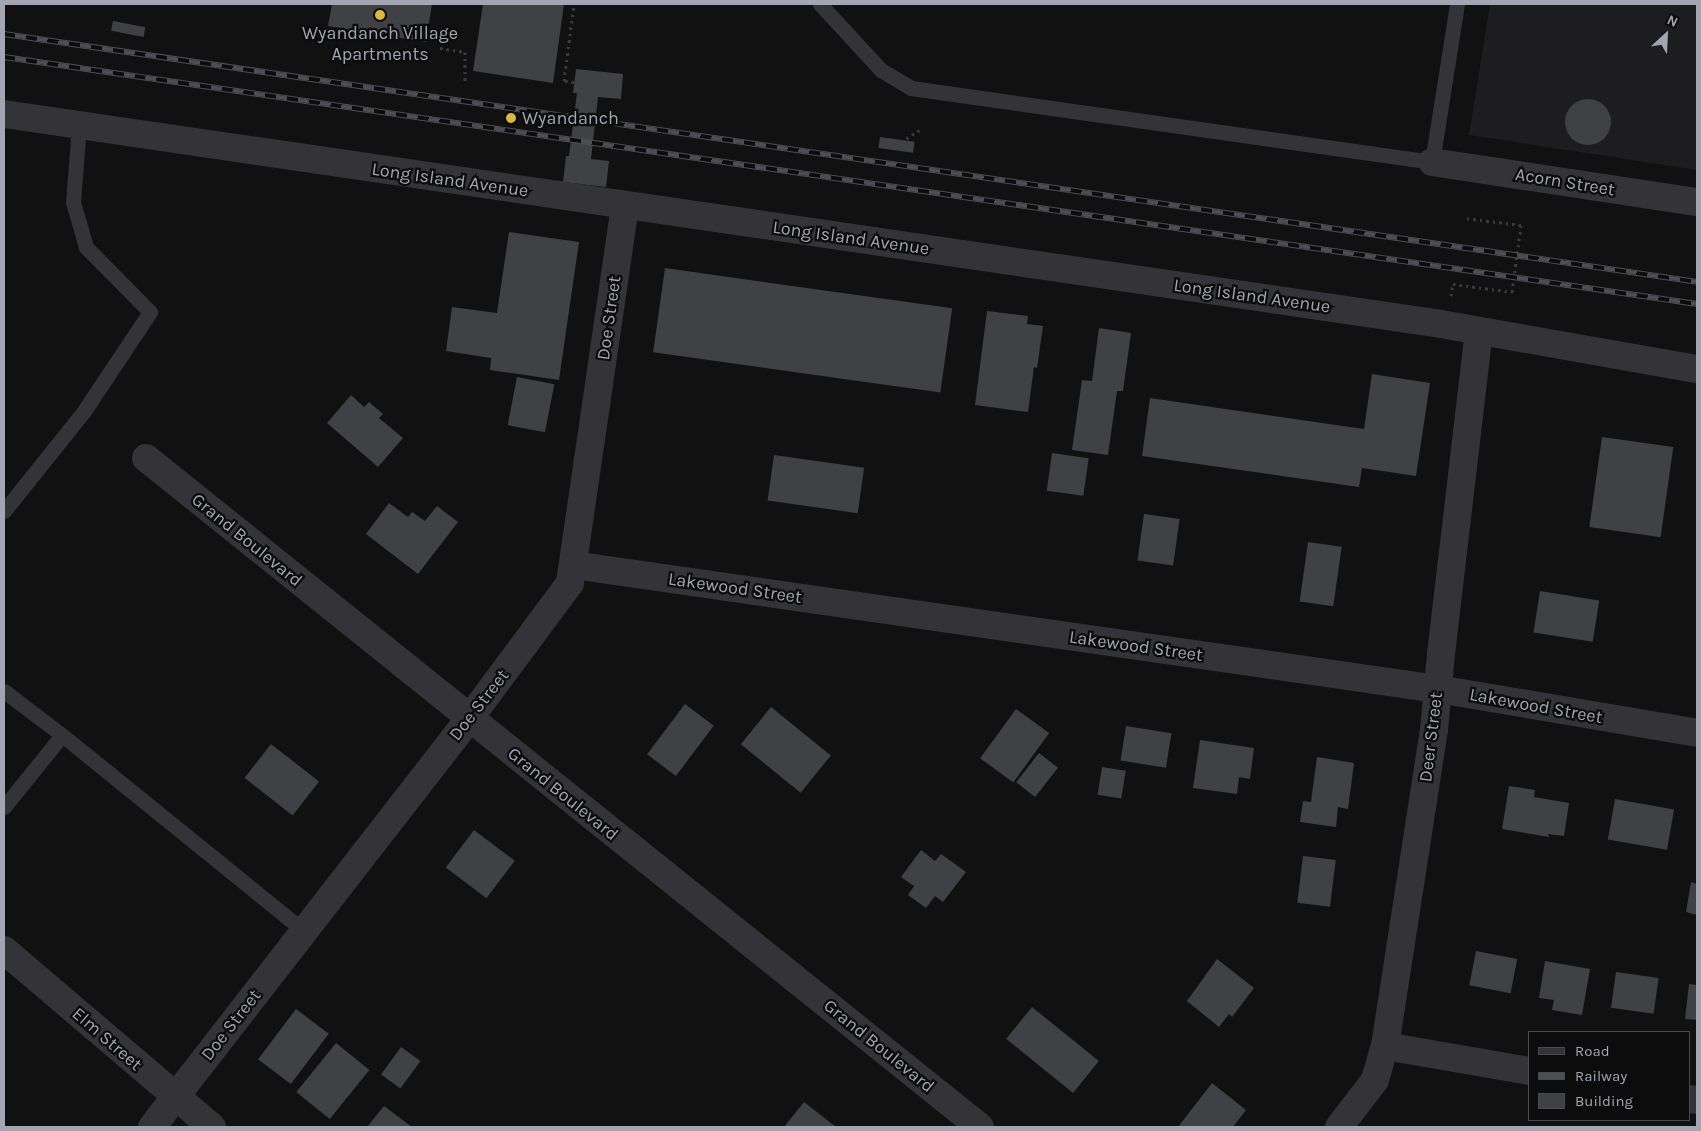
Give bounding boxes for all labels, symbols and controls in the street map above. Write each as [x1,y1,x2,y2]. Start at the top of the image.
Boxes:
marker: Wyandanch Village Apartments [374,9,386,21]
north arrow [1641,10,1691,60]
text: N [1664,11,1681,31]
place label: Wyandanch Village Apartments [302,23,458,66]
place label: Wyandanch [522,107,619,129]
marker: Wyandanch [504,111,518,125]
street label: Long Island Avenue [370,158,530,202]
street label: Acorn Street [1514,163,1616,201]
street label: Long Island Avenue [771,216,931,260]
street label: Long Island Avenue [1172,274,1332,318]
street label: Doe Street [592,275,626,361]
street label: Grand Boulevard [187,489,307,591]
street label: Lakewood Street [667,568,803,608]
street label: Lakewood Street [1068,626,1204,666]
street label: Doe Street [444,665,514,745]
street label: Lakewood Street [1468,684,1604,728]
street label: Deer Street [1415,691,1447,783]
street label: Grand Boulevard [503,743,623,845]
street label: Doe Street [196,985,266,1065]
street label: Grand Boulevard [819,995,939,1097]
street label: Elm Street [68,1003,146,1075]
legend [1528,1031,1691,1121]
text: Road [1575,1042,1610,1060]
text: Railway [1575,1067,1627,1085]
text: Building [1575,1092,1633,1110]

